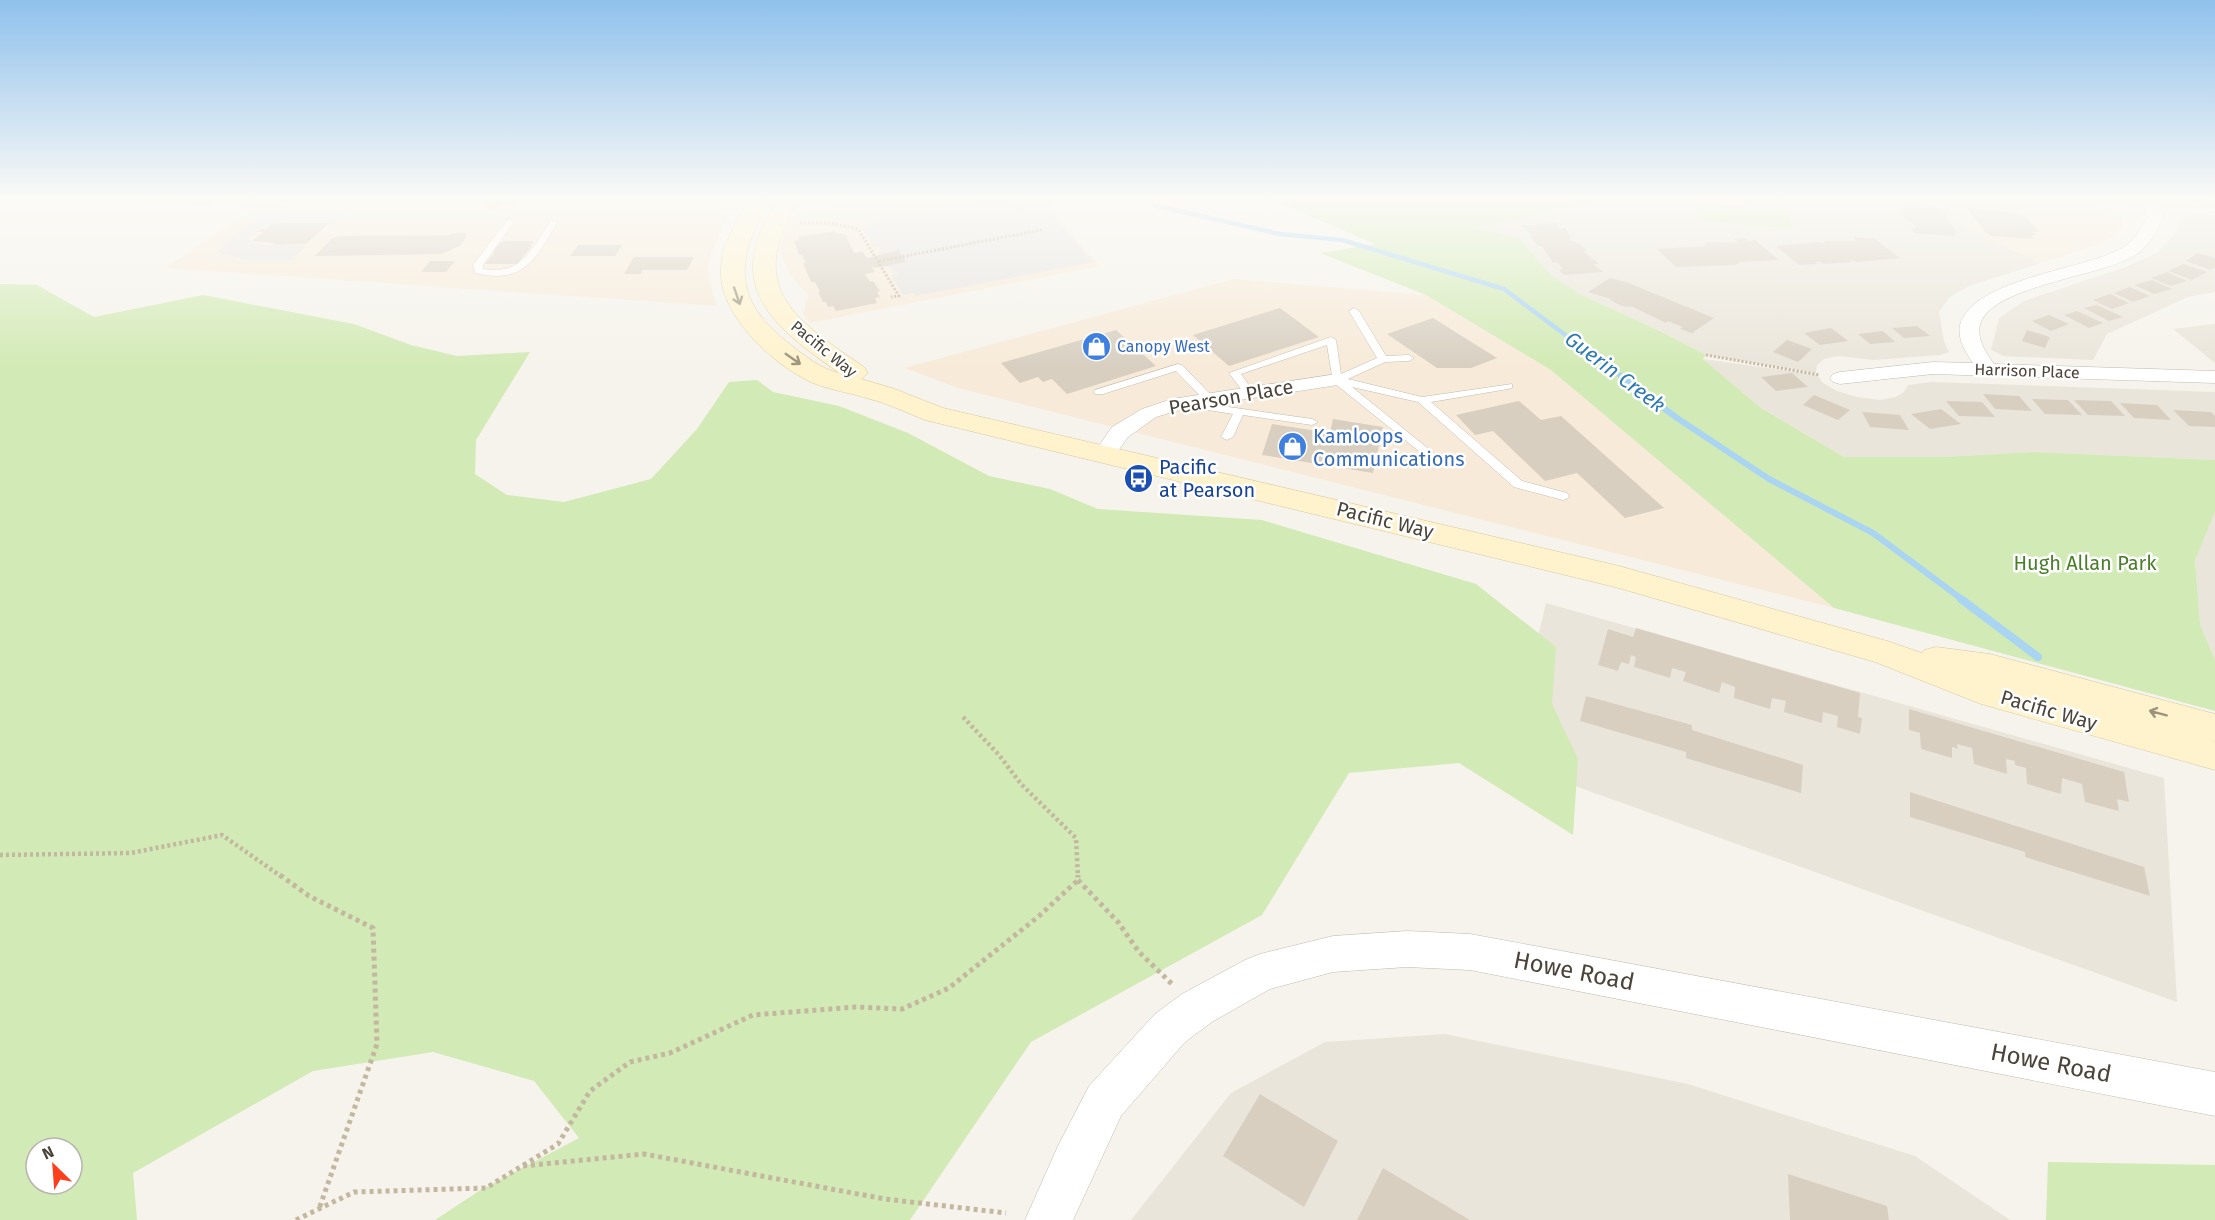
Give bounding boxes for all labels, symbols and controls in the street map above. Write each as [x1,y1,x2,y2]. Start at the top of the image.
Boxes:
one-way arrow [733,286,744,305]
street label: Pacific Way [787,317,861,381]
water label: Guerin Creek [1560,326,1670,418]
shop icon: Canopy West [1080,330,1112,362]
place label: Canopy West [1117,337,1210,356]
one-way arrow [785,353,801,365]
street label: Harrison Place [1974,360,2080,382]
street label: Pearson Place [1167,374,1295,420]
place label: Kamloops Communications [1313,424,1465,471]
shop icon: Kamloops Communications [1276,431,1308,463]
place label: Pacific at Pearson [1159,455,1255,502]
bus stop icon: Pacific at Pearson [1122,463,1154,495]
street label: Pacific Way [1334,496,1436,544]
park label: Hugh Allan Park [2014,551,2157,575]
street label: Pacific Way [1998,685,2100,735]
one-way arrow [2149,707,2168,718]
street label: Howe Road [1511,946,1637,996]
street label: Howe Road [1988,1038,2114,1088]
north arrow [24,1136,84,1196]
text: N [39,1142,57,1164]

